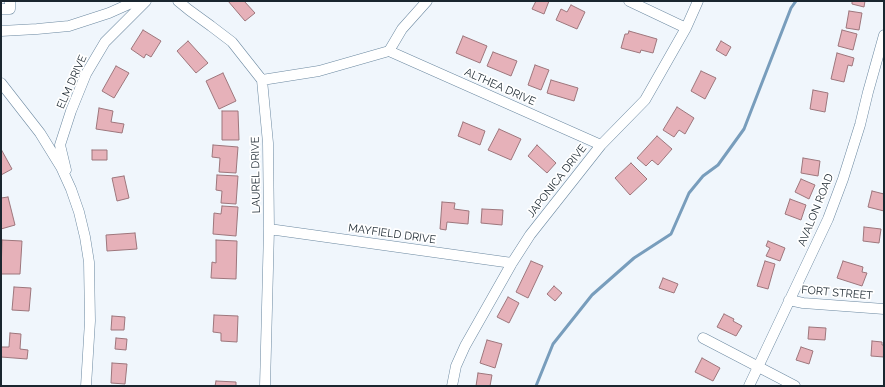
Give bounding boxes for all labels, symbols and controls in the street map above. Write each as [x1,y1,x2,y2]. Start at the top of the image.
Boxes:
street label: ELM DRIVE [54,53,90,111]
street label: ALTHEA DRIVE [462,65,538,109]
street label: LAUREL DRIVE [249,136,263,214]
street label: JAPONICA DRIVE [525,142,589,220]
street label: AVALON ROAD [795,172,837,248]
street label: MAYFIELD DRIVE [347,221,437,247]
street label: FORT STREET [801,283,873,303]

